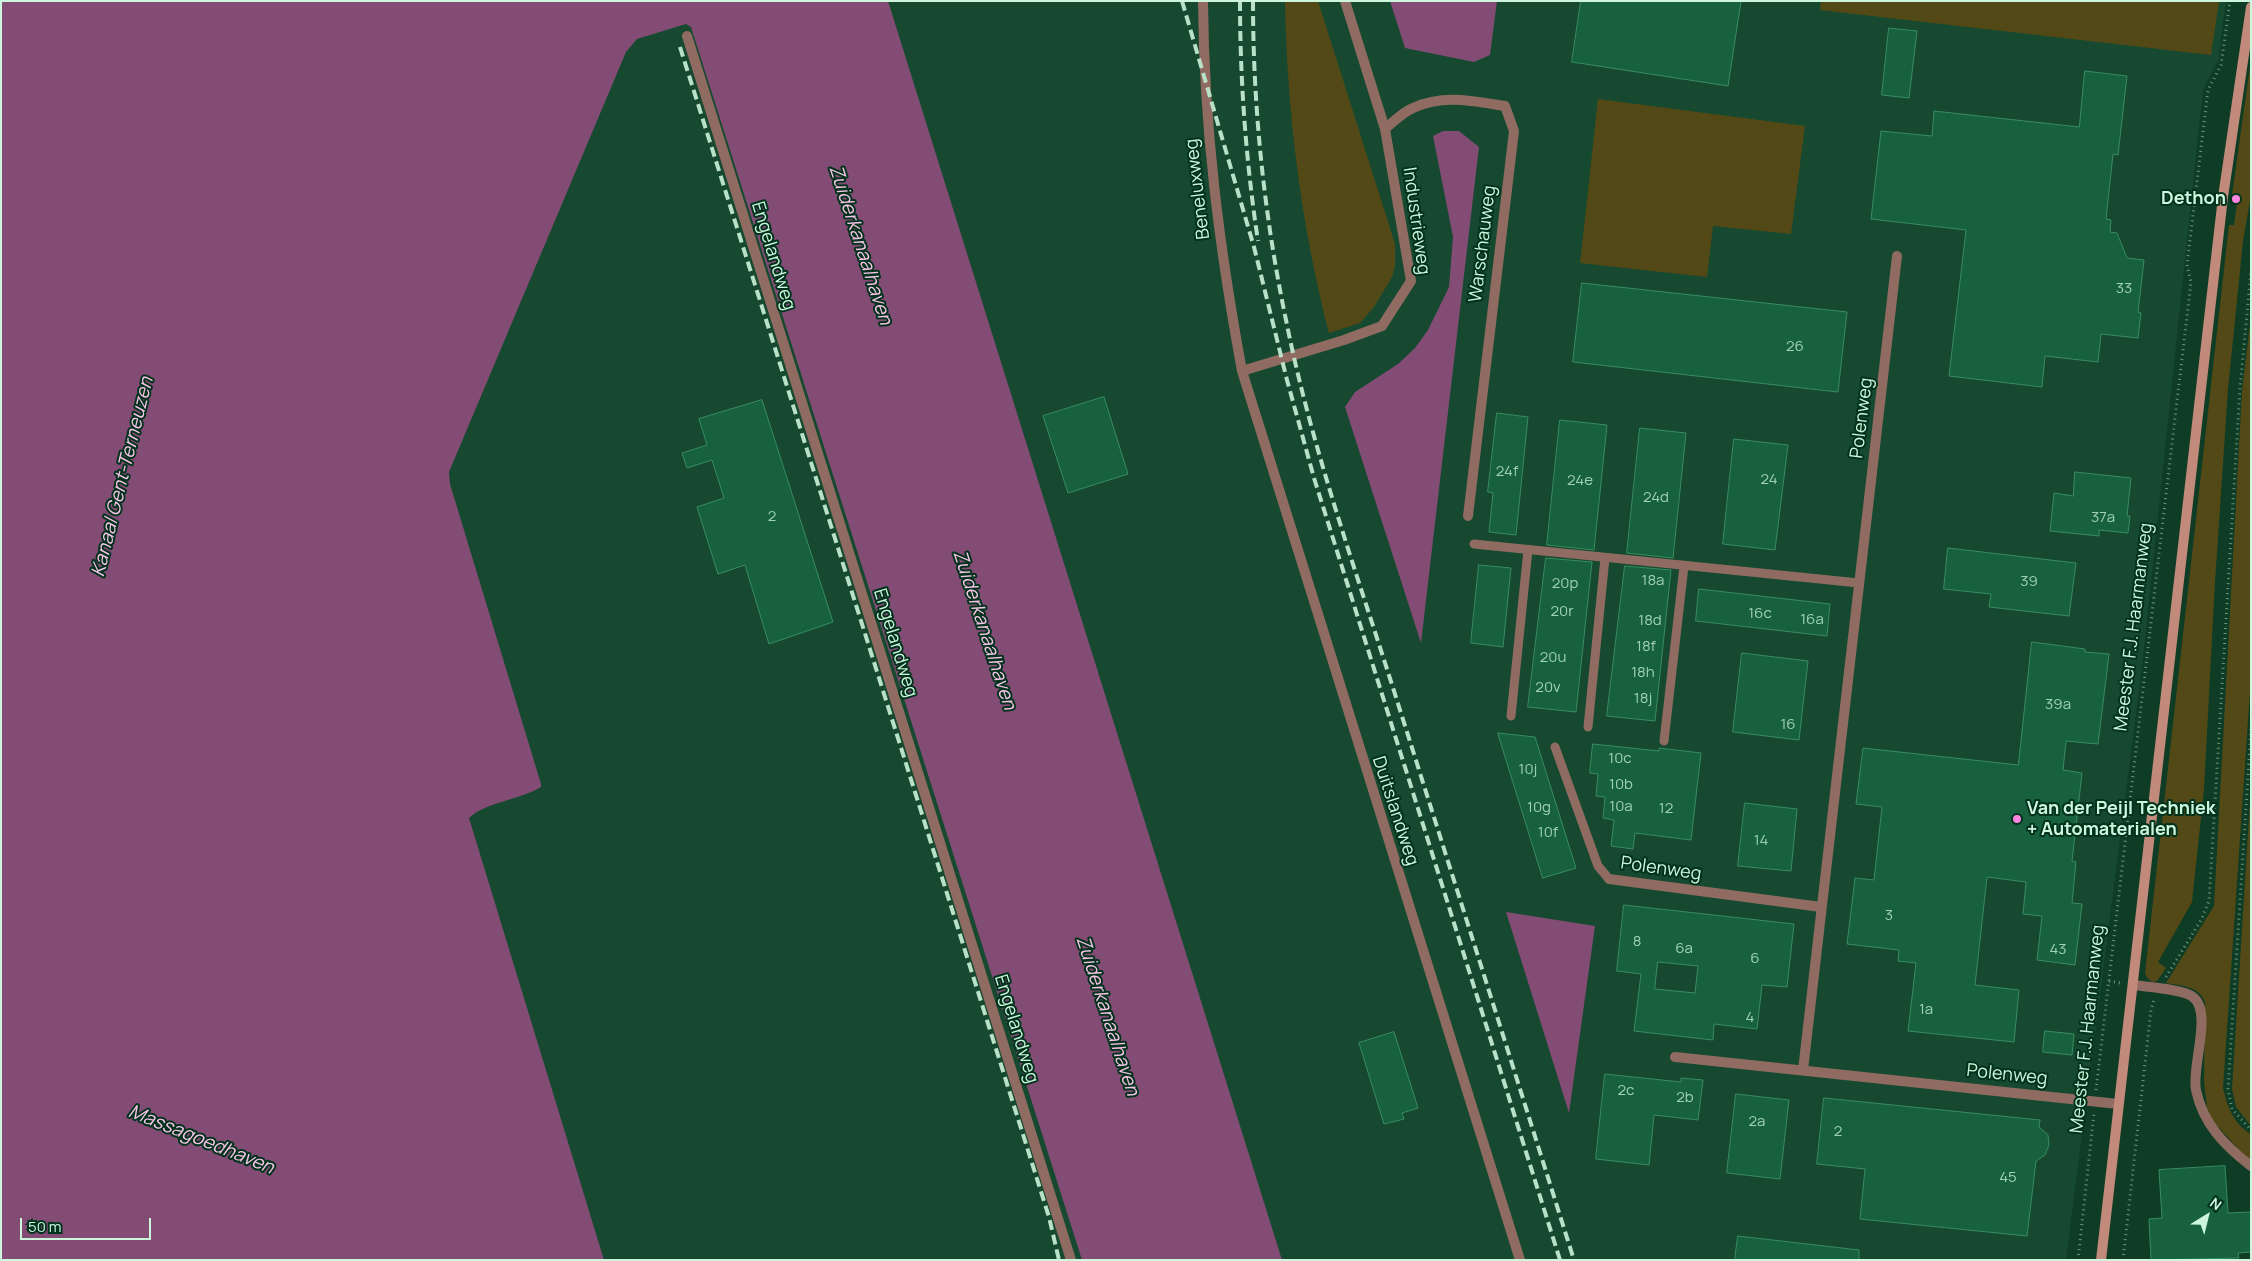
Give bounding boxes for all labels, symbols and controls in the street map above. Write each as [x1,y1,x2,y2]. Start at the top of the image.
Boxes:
street label: Beneluxweg [1181,137,1215,241]
water label: Zuiderkanaalhaven [823,162,897,328]
street label: Industrieweg [1398,166,1434,276]
street label: Warschauweg [1465,184,1501,304]
place label: Dethon [2161,188,2226,210]
marker: Dethon [2230,193,2242,205]
street label: Engelandweg [746,199,800,313]
house number: 33 [2116,280,2132,298]
house number: 26 [1786,338,1804,356]
water label: Kanaal Gent-Terneuzen [87,375,159,579]
street label: Polenweg [1846,376,1878,460]
house number: 24f [1496,463,1518,481]
house number: 24 [1760,471,1778,489]
house number: 24e [1567,472,1593,490]
house number: 24d [1643,489,1669,507]
house number: 2 [768,508,776,526]
house number: 37a [2091,509,2115,527]
street label: Meester F.J. Haarmanweg [2111,522,2157,732]
water label: Zuiderkanaalhaven [947,547,1021,713]
house number: 18a [1642,572,1664,590]
house number: 39 [2020,573,2038,591]
house number: 20p [1552,575,1578,593]
street label: Engelandweg [868,586,922,700]
house number: 20r [1550,603,1574,621]
house number: 16c [1748,605,1772,623]
house number: 16a [1800,611,1824,629]
house number: 18d [1638,612,1662,630]
house number: 18f [1636,638,1656,656]
house number: 20u [1540,649,1566,667]
house number: 18h [1631,664,1655,682]
house number: 20v [1535,679,1561,697]
house number: 18j [1634,690,1652,708]
house number: 39a [2045,696,2071,714]
house number: 16 [1780,716,1796,734]
house number: 10c [1608,750,1632,768]
street label: Duitslandweg [1367,754,1423,868]
house number: 10j [1519,761,1537,779]
house number: 10b [1609,776,1633,794]
house number: 10a [1609,798,1633,816]
place label: Van der Peijl Techniek + Automaterialen [2027,798,2215,841]
house number: 10g [1527,799,1551,817]
house number: 12 [1659,800,1673,818]
marker: Van der Peijl Techniek + Automaterialen [2011,813,2023,825]
house number: 10f [1538,824,1558,842]
house number: 14 [1754,832,1768,850]
street label: Polenweg [1619,853,1703,885]
house number: 3 [1885,907,1893,925]
street label: Meester F.J. Haarmanweg [2066,924,2110,1134]
water label: Zuiderkanaalhaven [1070,933,1144,1099]
house number: 8 [1633,933,1641,951]
house number: 6a [1675,940,1693,958]
house number: 43 [2049,941,2067,959]
house number: 6 [1750,950,1760,968]
street label: Engelandweg [989,972,1043,1086]
house number: 1a [1919,1001,1933,1019]
house number: 4 [1746,1009,1754,1027]
street label: Polenweg [1965,1060,2049,1090]
house number: 2c [1618,1082,1634,1100]
house number: 2b [1676,1089,1694,1107]
water label: Massagoedhaven [125,1100,277,1180]
house number: 2a [1749,1113,1765,1131]
house number: 2 [1834,1123,1842,1141]
house number: 45 [1999,1169,2017,1187]
north arrow [2182,1191,2232,1241]
text: N [2206,1193,2226,1214]
scale bar [22,1208,154,1240]
text: 50 m [28,1216,62,1237]

